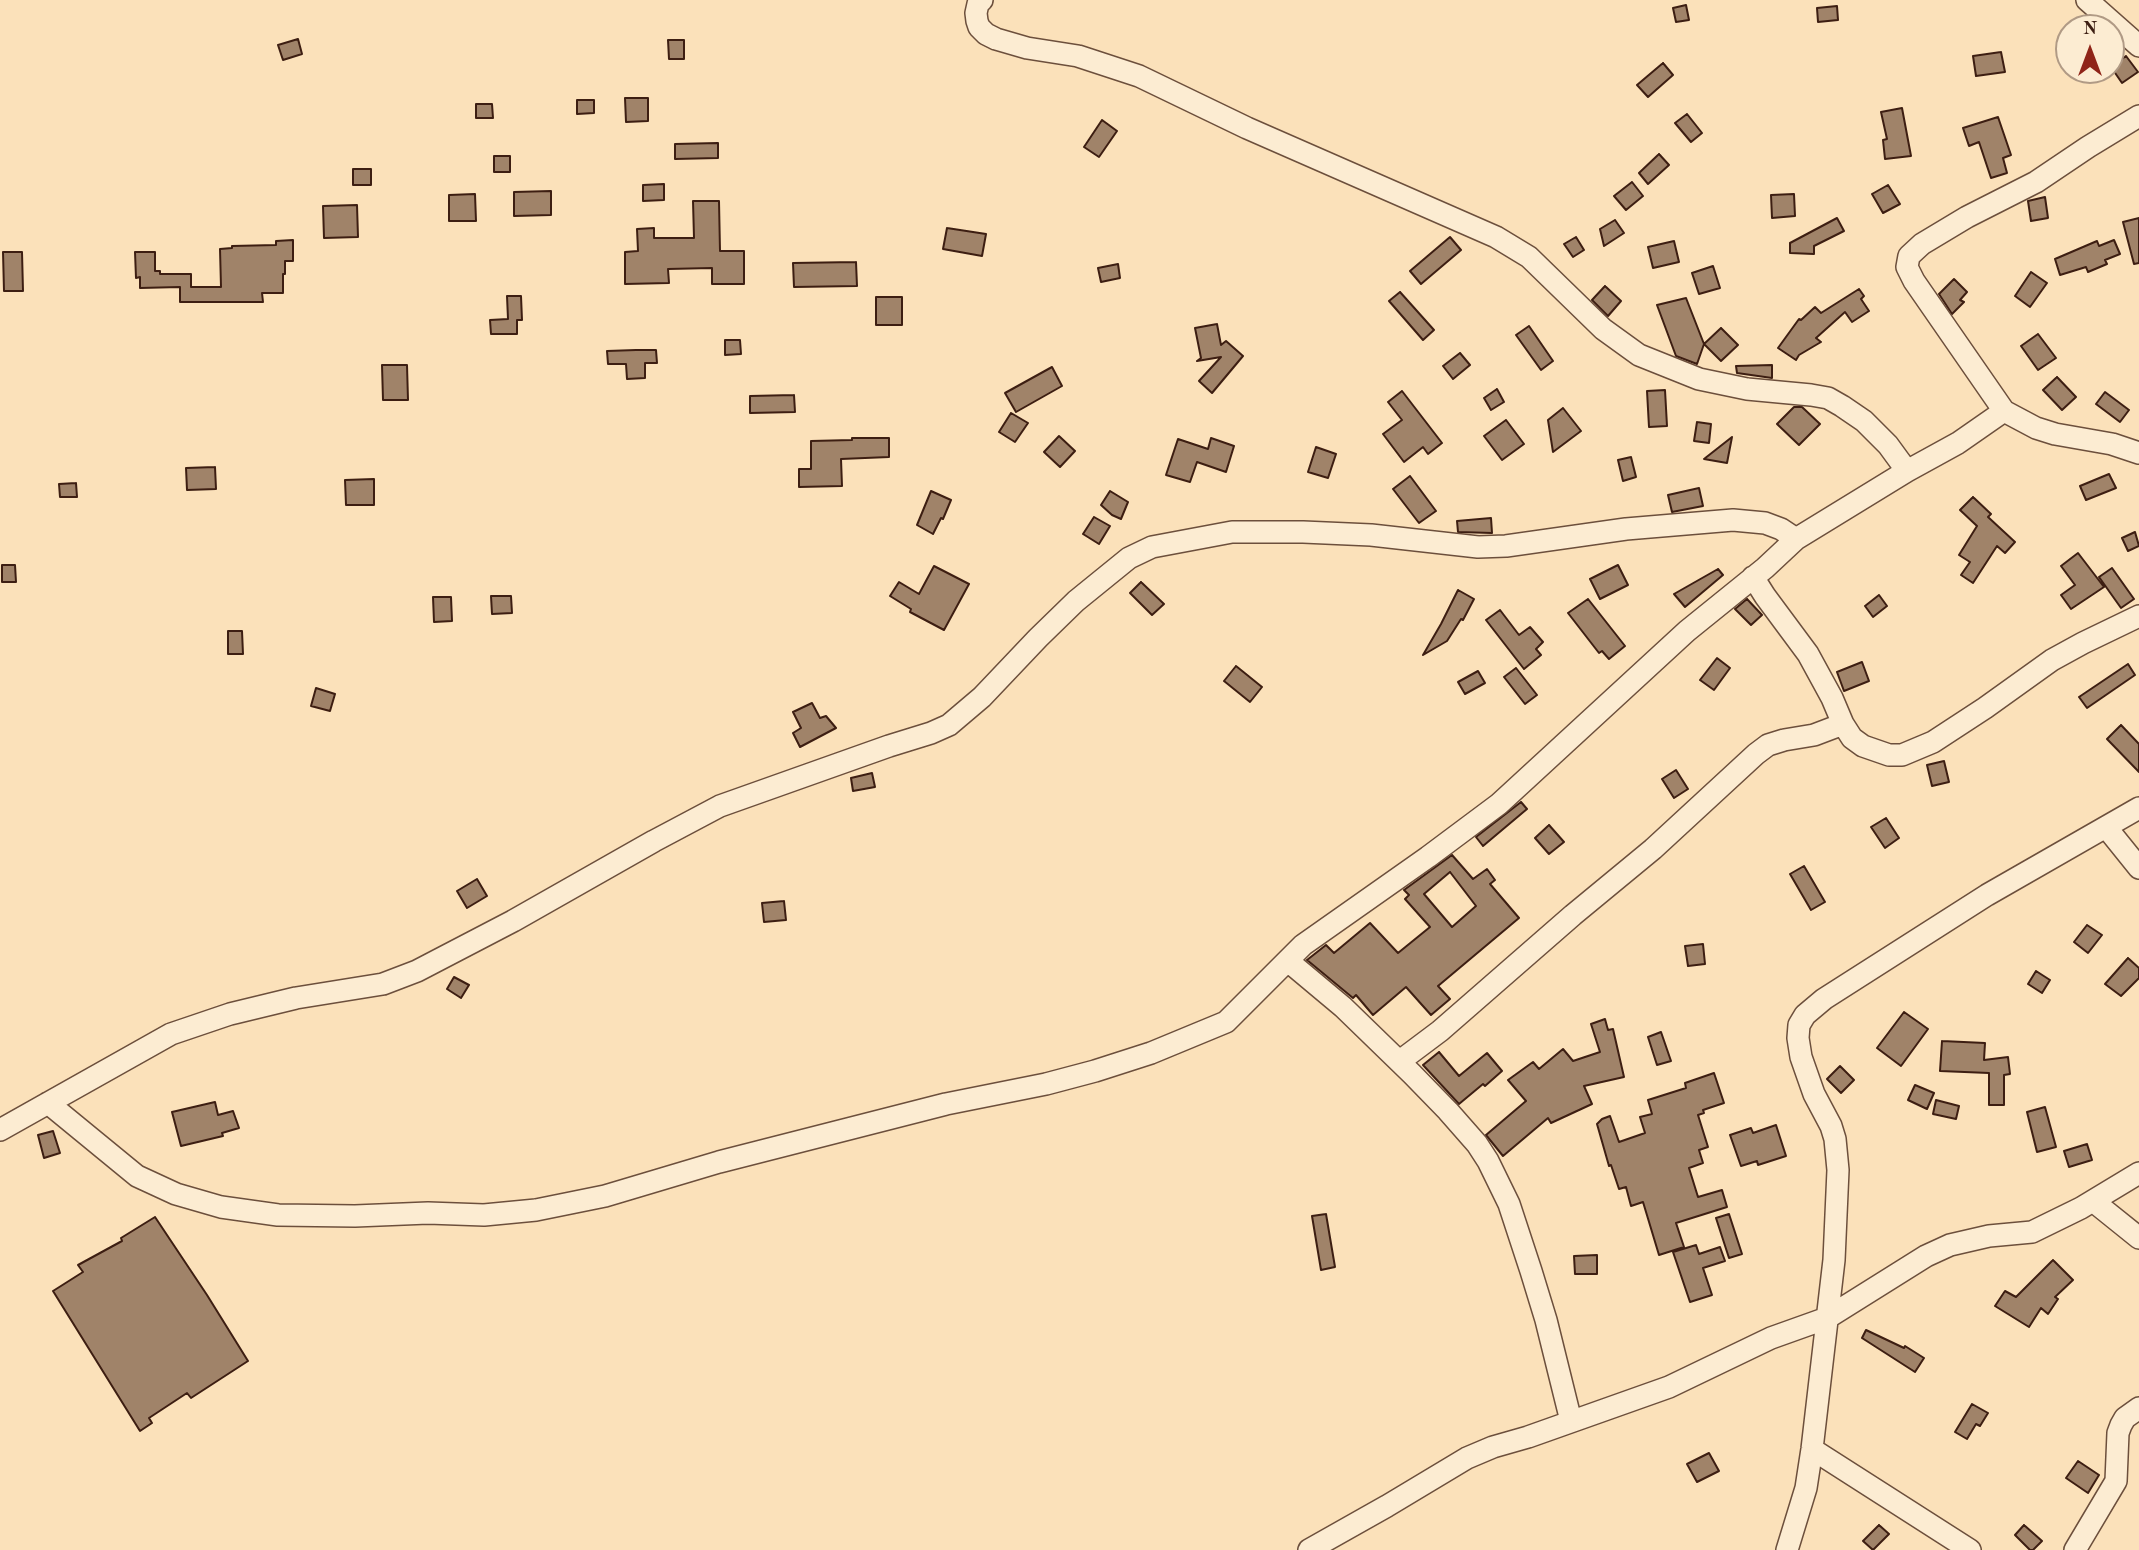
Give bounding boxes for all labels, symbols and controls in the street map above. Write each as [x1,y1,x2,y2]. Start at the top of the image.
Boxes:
north arrow [2055,14,2125,84]
text: N [2083,20,2097,39]

